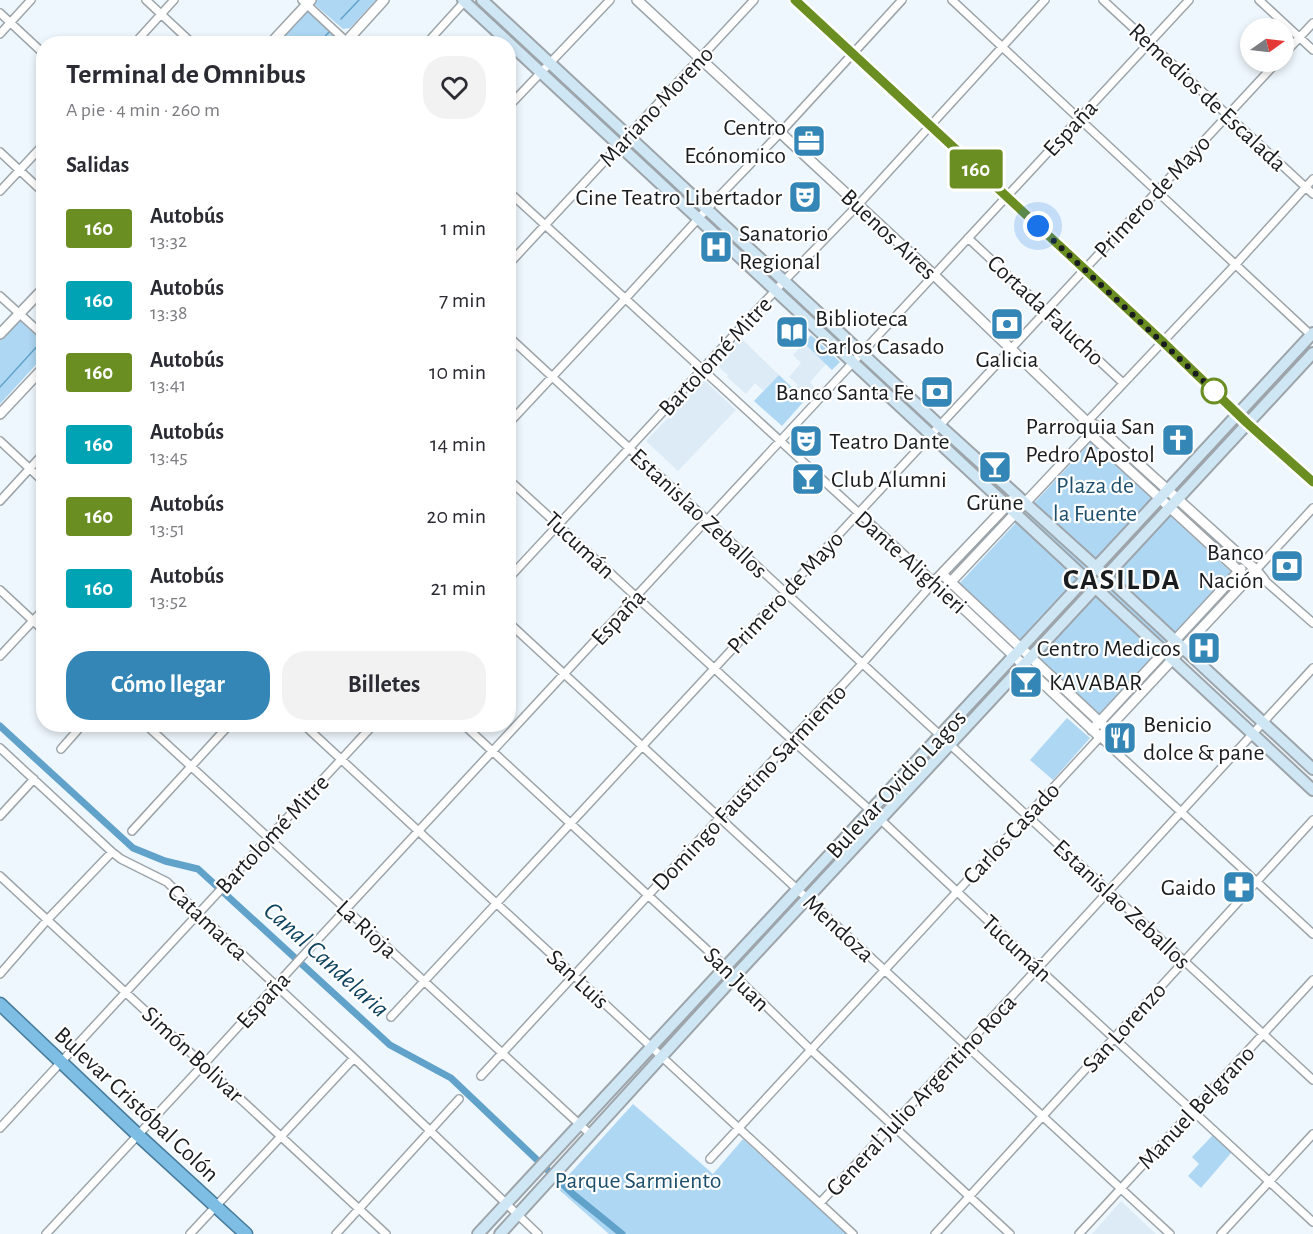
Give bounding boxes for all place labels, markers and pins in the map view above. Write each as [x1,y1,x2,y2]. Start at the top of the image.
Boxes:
place label: Centro Ecónomico [684,116,786,168]
office icon: Centro Ecónomico [791,123,827,159]
theatre icon: Cine Teatro Libertador [787,179,823,215]
place label: Cine Teatro Libertador [575,186,782,210]
place label: Sanatorio Regional [739,222,828,274]
hospital icon: Sanatorio Regional [698,229,734,265]
bank icon: Galicia [989,306,1025,342]
place label: Biblioteca Carlos Casado [815,307,944,359]
library icon: Biblioteca Carlos Casado [774,314,810,350]
place label: Galicia [975,348,1039,372]
bank icon: Banco Santa Fe [919,374,955,410]
unlabelled marker [1201,378,1227,404]
place label: Banco Santa Fe [775,381,914,405]
place label: Parroquia San Pedro Apostol [1025,415,1155,467]
church icon: Parroquia San Pedro Apostol [1160,422,1196,458]
theatre icon: Teatro Dante [788,423,824,459]
place label: Teatro Dante [829,430,950,454]
bar icon: Grüne [977,449,1013,485]
bar icon: Club Alumni [790,461,826,497]
place label: Club Alumni [831,468,947,492]
place label: Grüne [966,491,1024,515]
place label: Banco Nación [1198,541,1264,593]
bank icon: Banco Nación [1269,548,1305,584]
hospital icon: Centro Medicos [1186,630,1222,666]
place label: Centro Medicos [1037,637,1181,661]
bar icon: KAVABAR [1008,664,1044,700]
place label: KAVABAR [1049,671,1142,695]
place label: Benicio dolce & pane [1143,713,1265,765]
restaurant icon: Benicio dolce & pane [1102,720,1138,756]
pharmacy icon: Gaido [1221,869,1257,905]
place label: Gaido [1161,876,1216,900]

